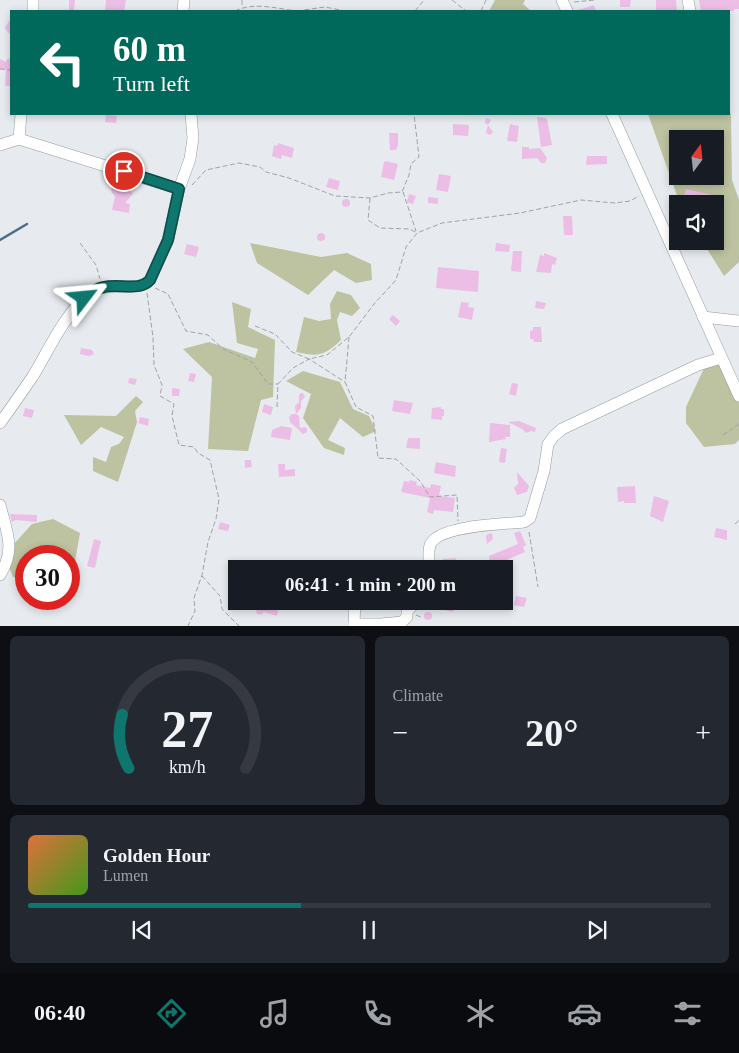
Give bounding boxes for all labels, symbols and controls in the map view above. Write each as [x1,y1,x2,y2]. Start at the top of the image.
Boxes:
icon: left [30,30,95,95]
text: 60 m [113,30,186,69]
text: Turn left [113,71,190,96]
north arrow [669,130,724,185]
map controls [669,130,724,250]
pin [103,150,145,192]
icon: arrive [110,157,138,185]
button: sound [669,195,724,250]
position arrow [57,271,109,323]
speed limit sign: 30 [15,545,80,610]
text: 06:41 · 1 min · 200 m [285,574,456,595]
text: Climate [393,687,443,704]
text: 27 [161,701,213,758]
text: 20° [525,712,578,754]
text: − [393,717,408,748]
text: + [695,717,711,748]
text: km/h [169,757,206,777]
text: Golden Hour [103,845,210,866]
text: Lumen [103,867,148,884]
icon: previous [128,916,156,944]
icon: pause [355,916,383,944]
icon: next [583,916,611,944]
icon: directions [154,996,189,1031]
icon: music [257,996,292,1031]
icon: phone [360,996,395,1031]
icon: climate [463,996,498,1031]
icon: car [567,996,602,1031]
icon: filters [670,996,705,1031]
text: 06:40 [34,1000,85,1025]

